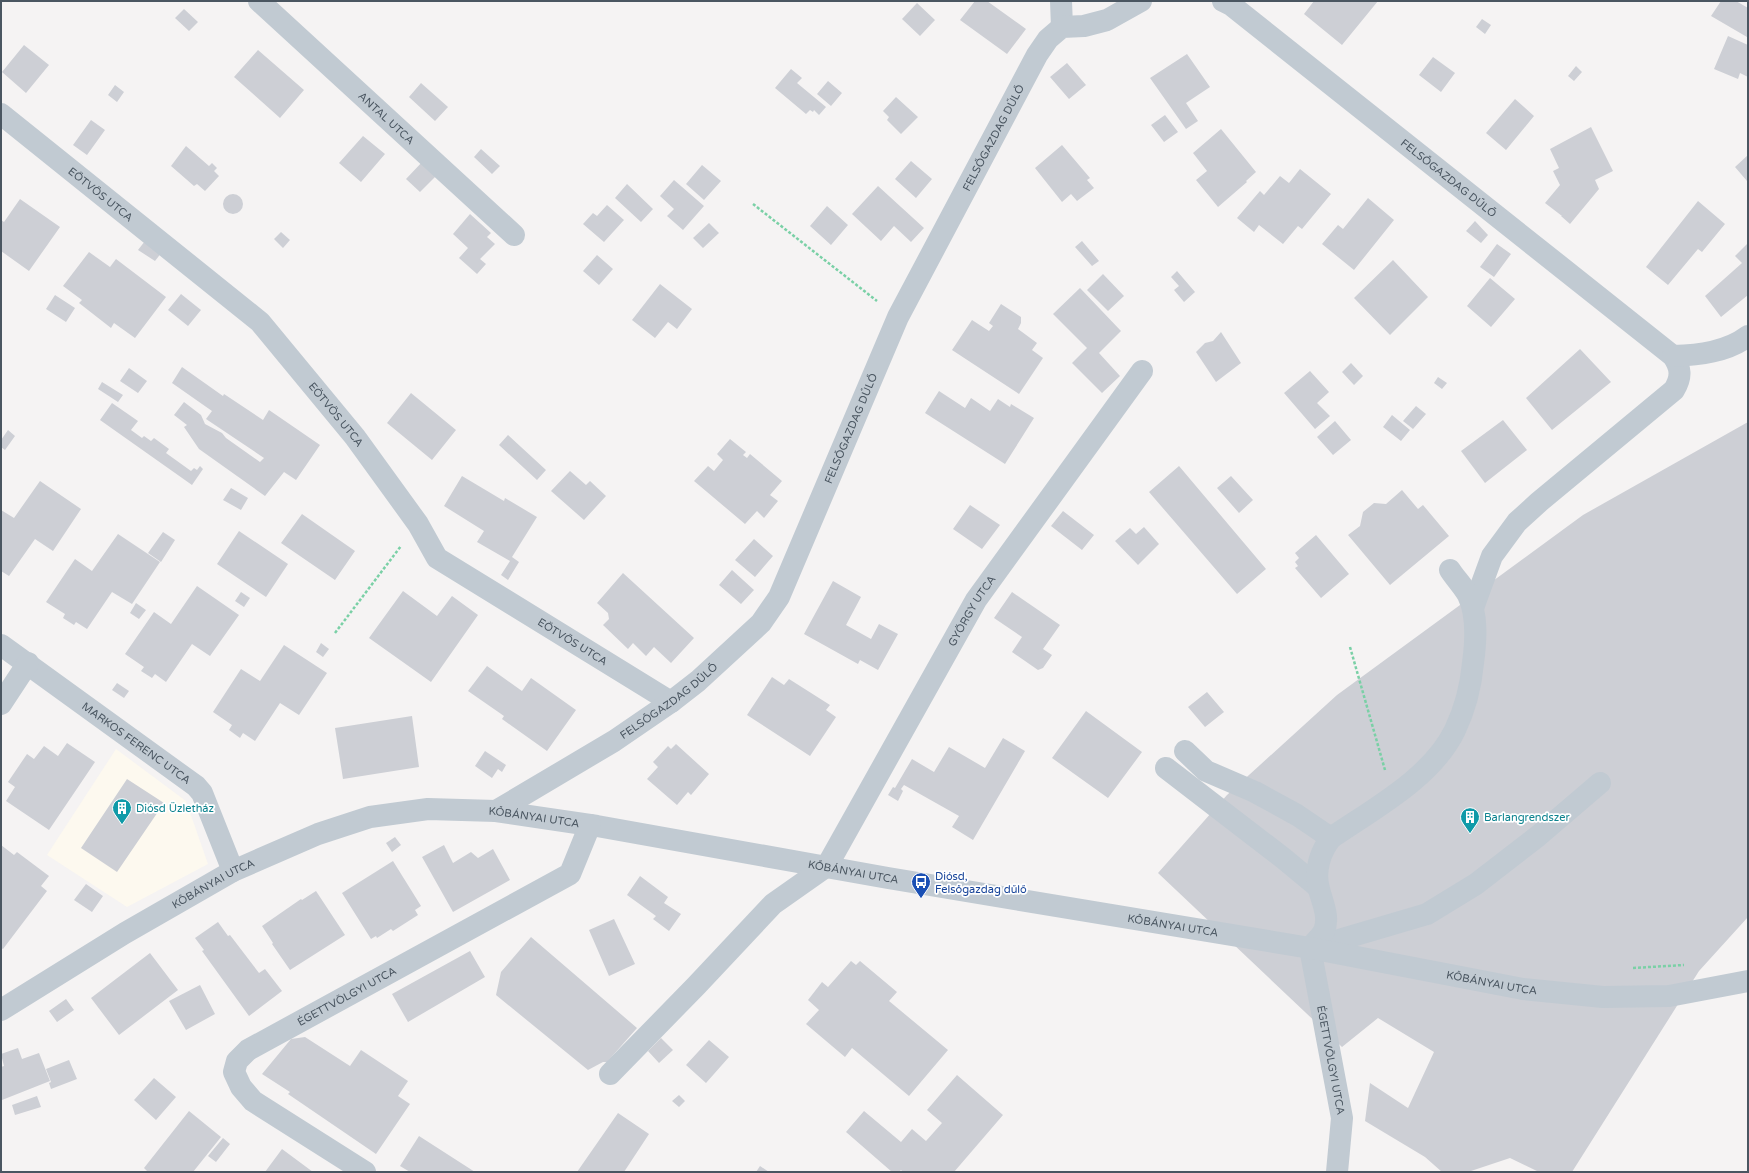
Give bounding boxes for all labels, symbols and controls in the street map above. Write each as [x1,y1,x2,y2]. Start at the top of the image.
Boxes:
street label: FELSŐGAZDAG DŰLŐ [960,82,1027,193]
street label: ANTAL UTCA [356,89,417,147]
street label: FELSŐGAZDAG DŰLŐ [1398,136,1500,220]
street label: EÖTVÖS UTCA [65,165,136,224]
street label: FELSŐGAZDAG DŰLŐ [822,371,880,486]
street label: EÖTVÖS UTCA [306,380,366,450]
street label: GYÖRGY UTCA [945,573,999,649]
street label: EÖTVÖS UTCA [535,616,610,668]
street label: FELSŐGAZDAG DŰLŐ [618,660,720,742]
street label: MARKOS FERENC UTCA [79,700,193,787]
building icon: Diósd Üzletház [111,797,133,825]
place label: Diósd Üzletház [136,802,215,815]
street label: KŐBÁNYAI UTCA [488,804,580,830]
building icon: Barlangrendszer [1459,806,1481,834]
place label: Barlangrendszer [1484,811,1570,824]
street label: KŐBÁNYAI UTCA [170,857,256,912]
street label: KŐBÁNYAI UTCA [807,858,900,887]
place label: Diósd, Felsőgazdag dűlő [935,870,1027,896]
bus stop icon: Diósd, Felsőgazdag dűlő [910,871,932,899]
street label: KŐBÁNYAI UTCA [1126,912,1219,940]
street label: ÉGETTVÖLGYI UTCA [295,964,399,1029]
street label: KŐBÁNYAI UTCA [1445,968,1538,997]
street label: ÉGETTVÖLGYI UTCA [1314,1004,1347,1116]

